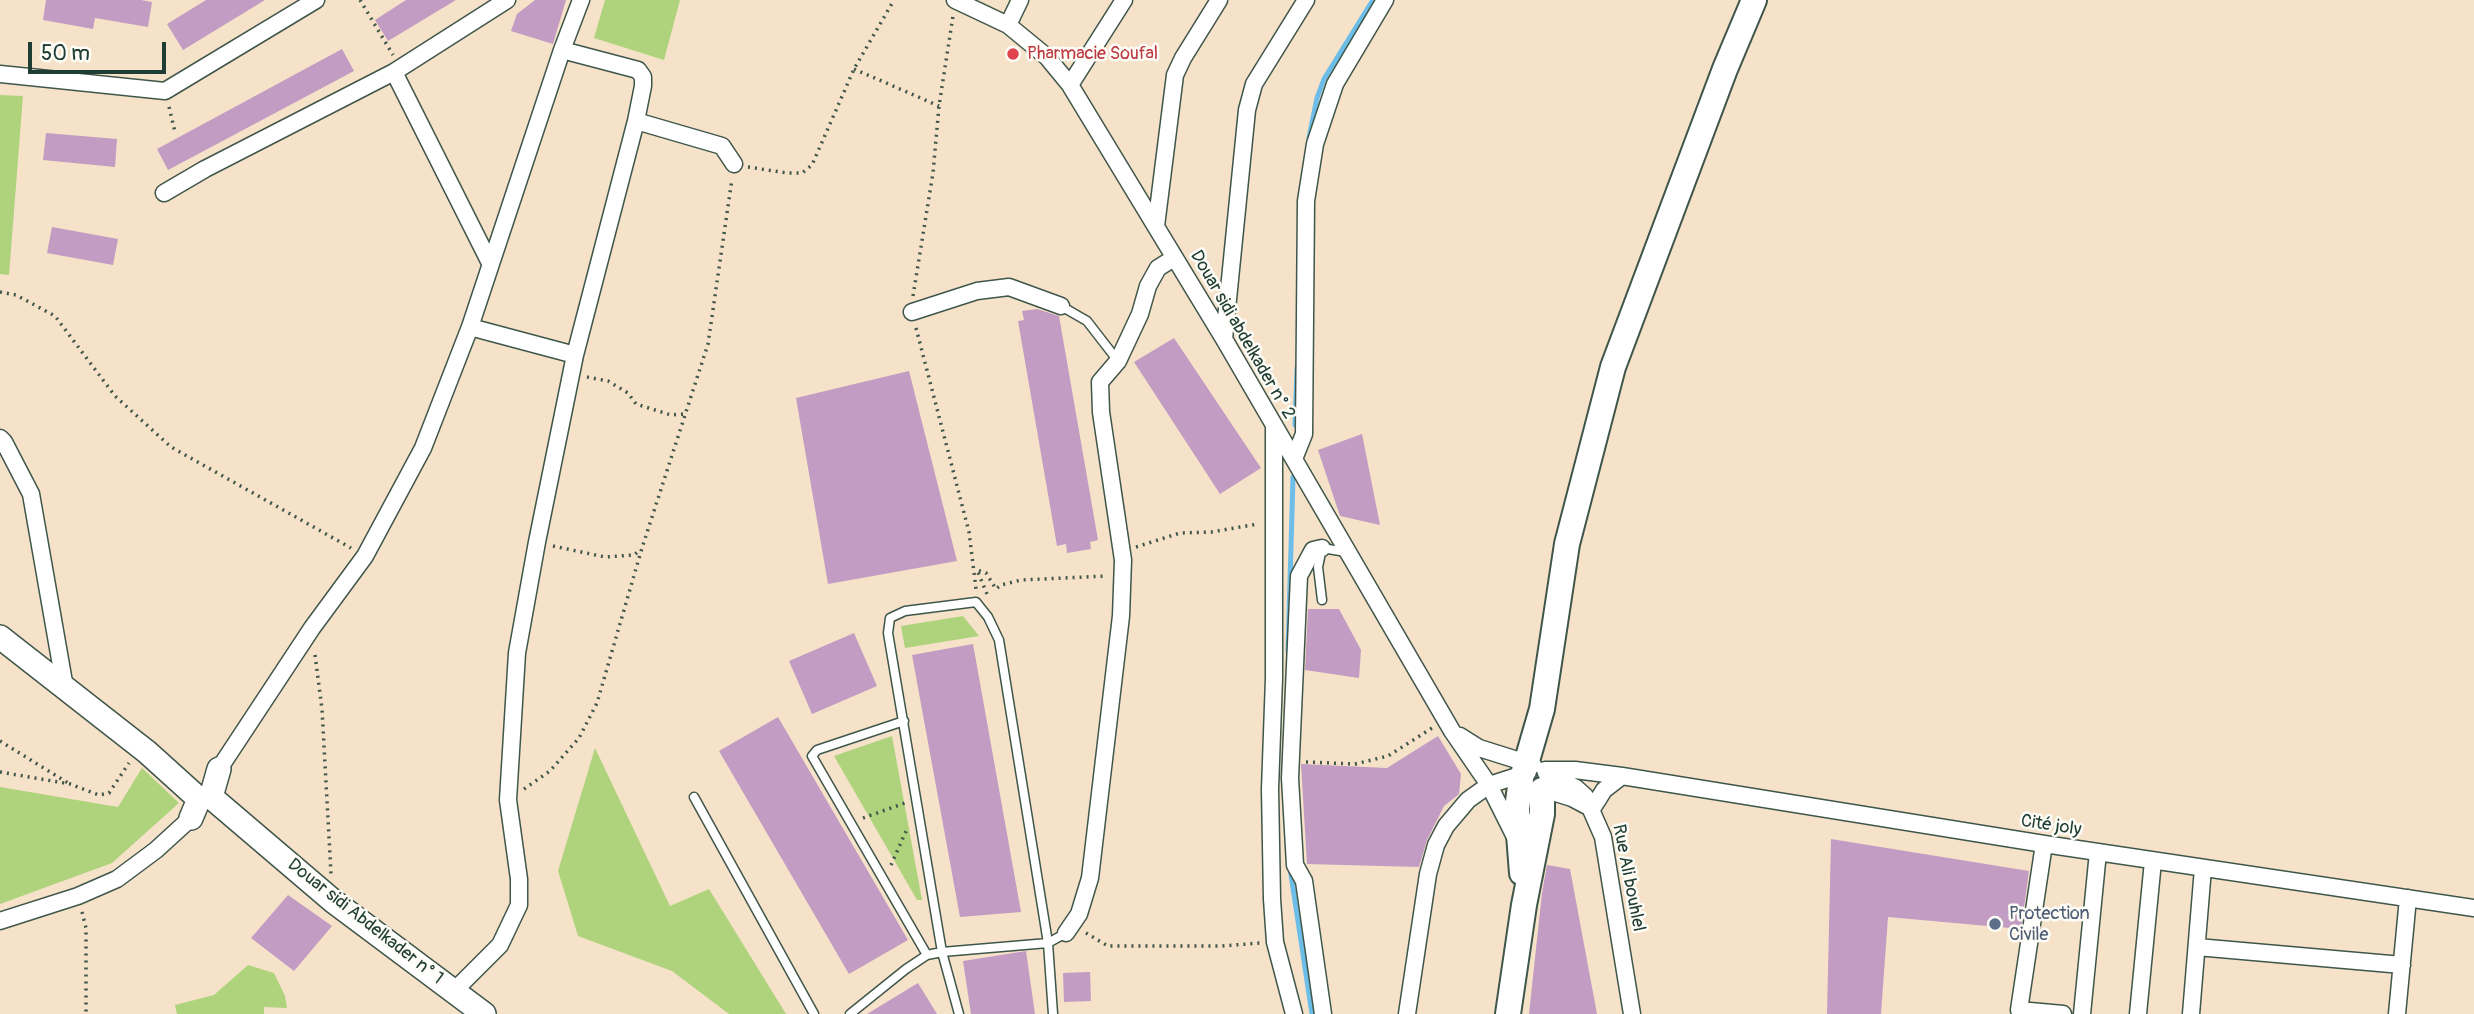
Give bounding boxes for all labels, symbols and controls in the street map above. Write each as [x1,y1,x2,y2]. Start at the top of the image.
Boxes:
scale bar [32,28,170,72]
text: 50 m [41,40,90,67]
place label: Pharmacie Soufal [1027,43,1158,65]
marker: Pharmacie Soufal [1005,46,1021,62]
street label: Douar sidi abdelkader n° 2 [1185,247,1299,423]
street label: Cité joly [2019,811,2083,841]
street label: Rue Ali bouhlel [1607,823,1649,933]
street label: Douar sidi Abdelkader n° 1 [283,854,447,990]
place label: Protection Civile [2009,903,2090,946]
marker: Protection Civile [1987,916,2003,932]

